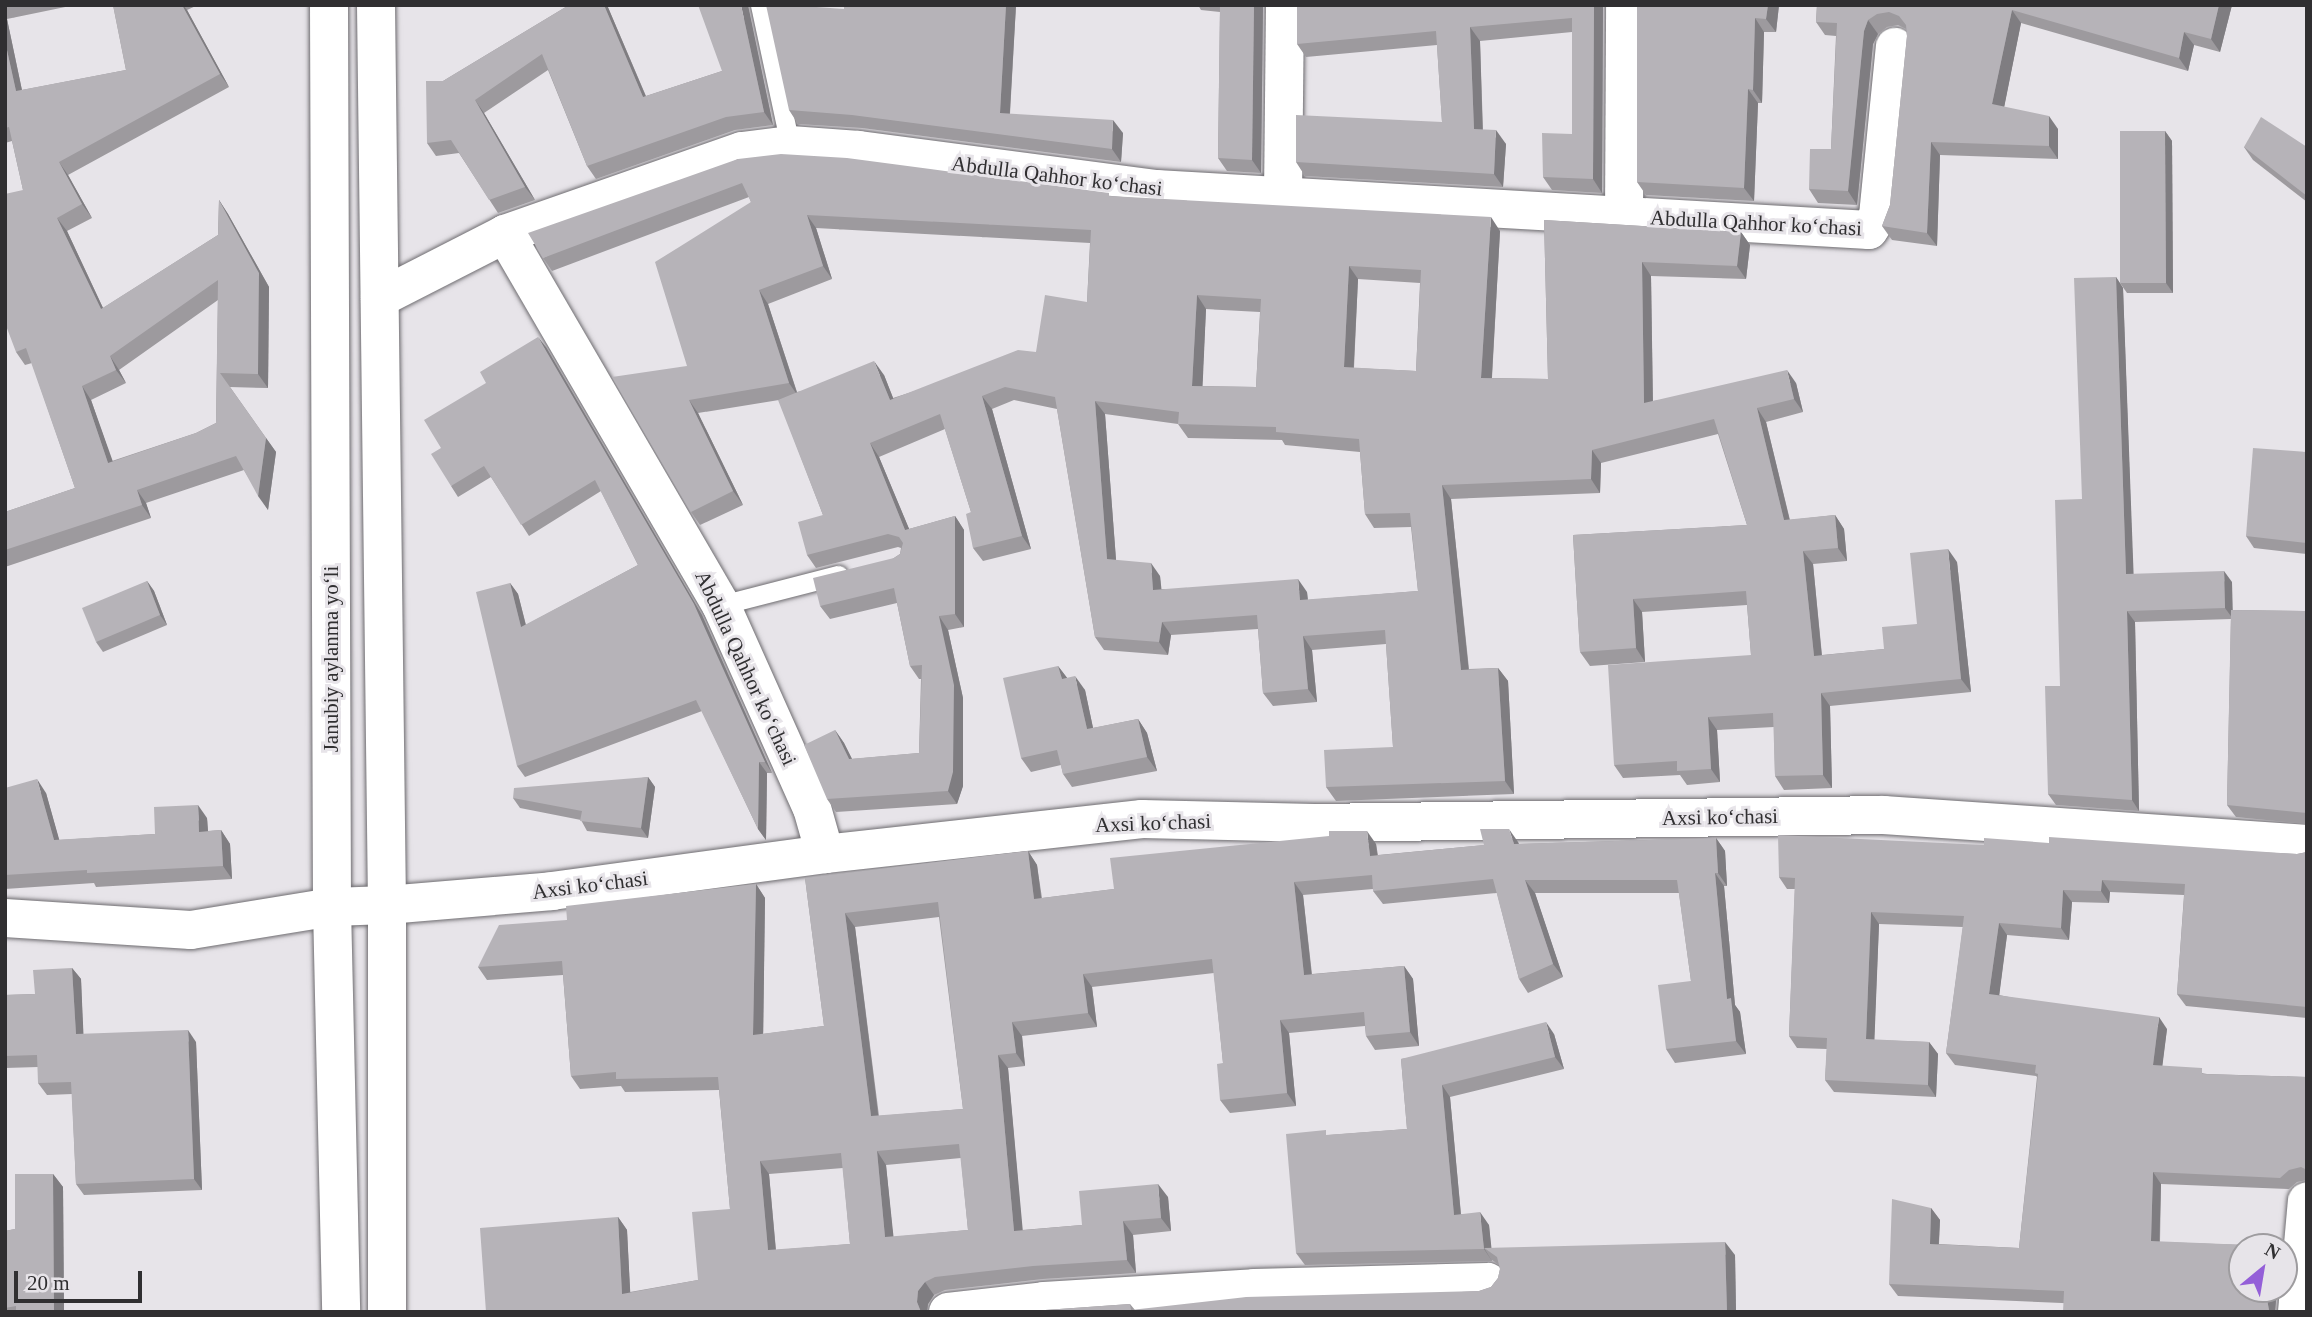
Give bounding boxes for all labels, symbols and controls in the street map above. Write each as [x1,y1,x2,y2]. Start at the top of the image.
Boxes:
street label: Abdulla Qahhor koʻchasi [950,151,1164,201]
street label: Abdulla Qahhor koʻchasi [1649,205,1863,241]
street label: Janubiy aylanma yoʻli [318,566,344,752]
street label: Abdulla Qahhor koʻchasi [690,566,802,770]
street label: Axsi koʻchasi [1662,803,1778,831]
street label: Axsi koʻchasi [1095,808,1211,838]
street label: Axsi koʻchasi [531,865,649,905]
north arrow [2228,1233,2298,1303]
text: N [2262,1239,2284,1264]
scale bar [18,1258,145,1302]
text: 20 m [27,1271,70,1295]

